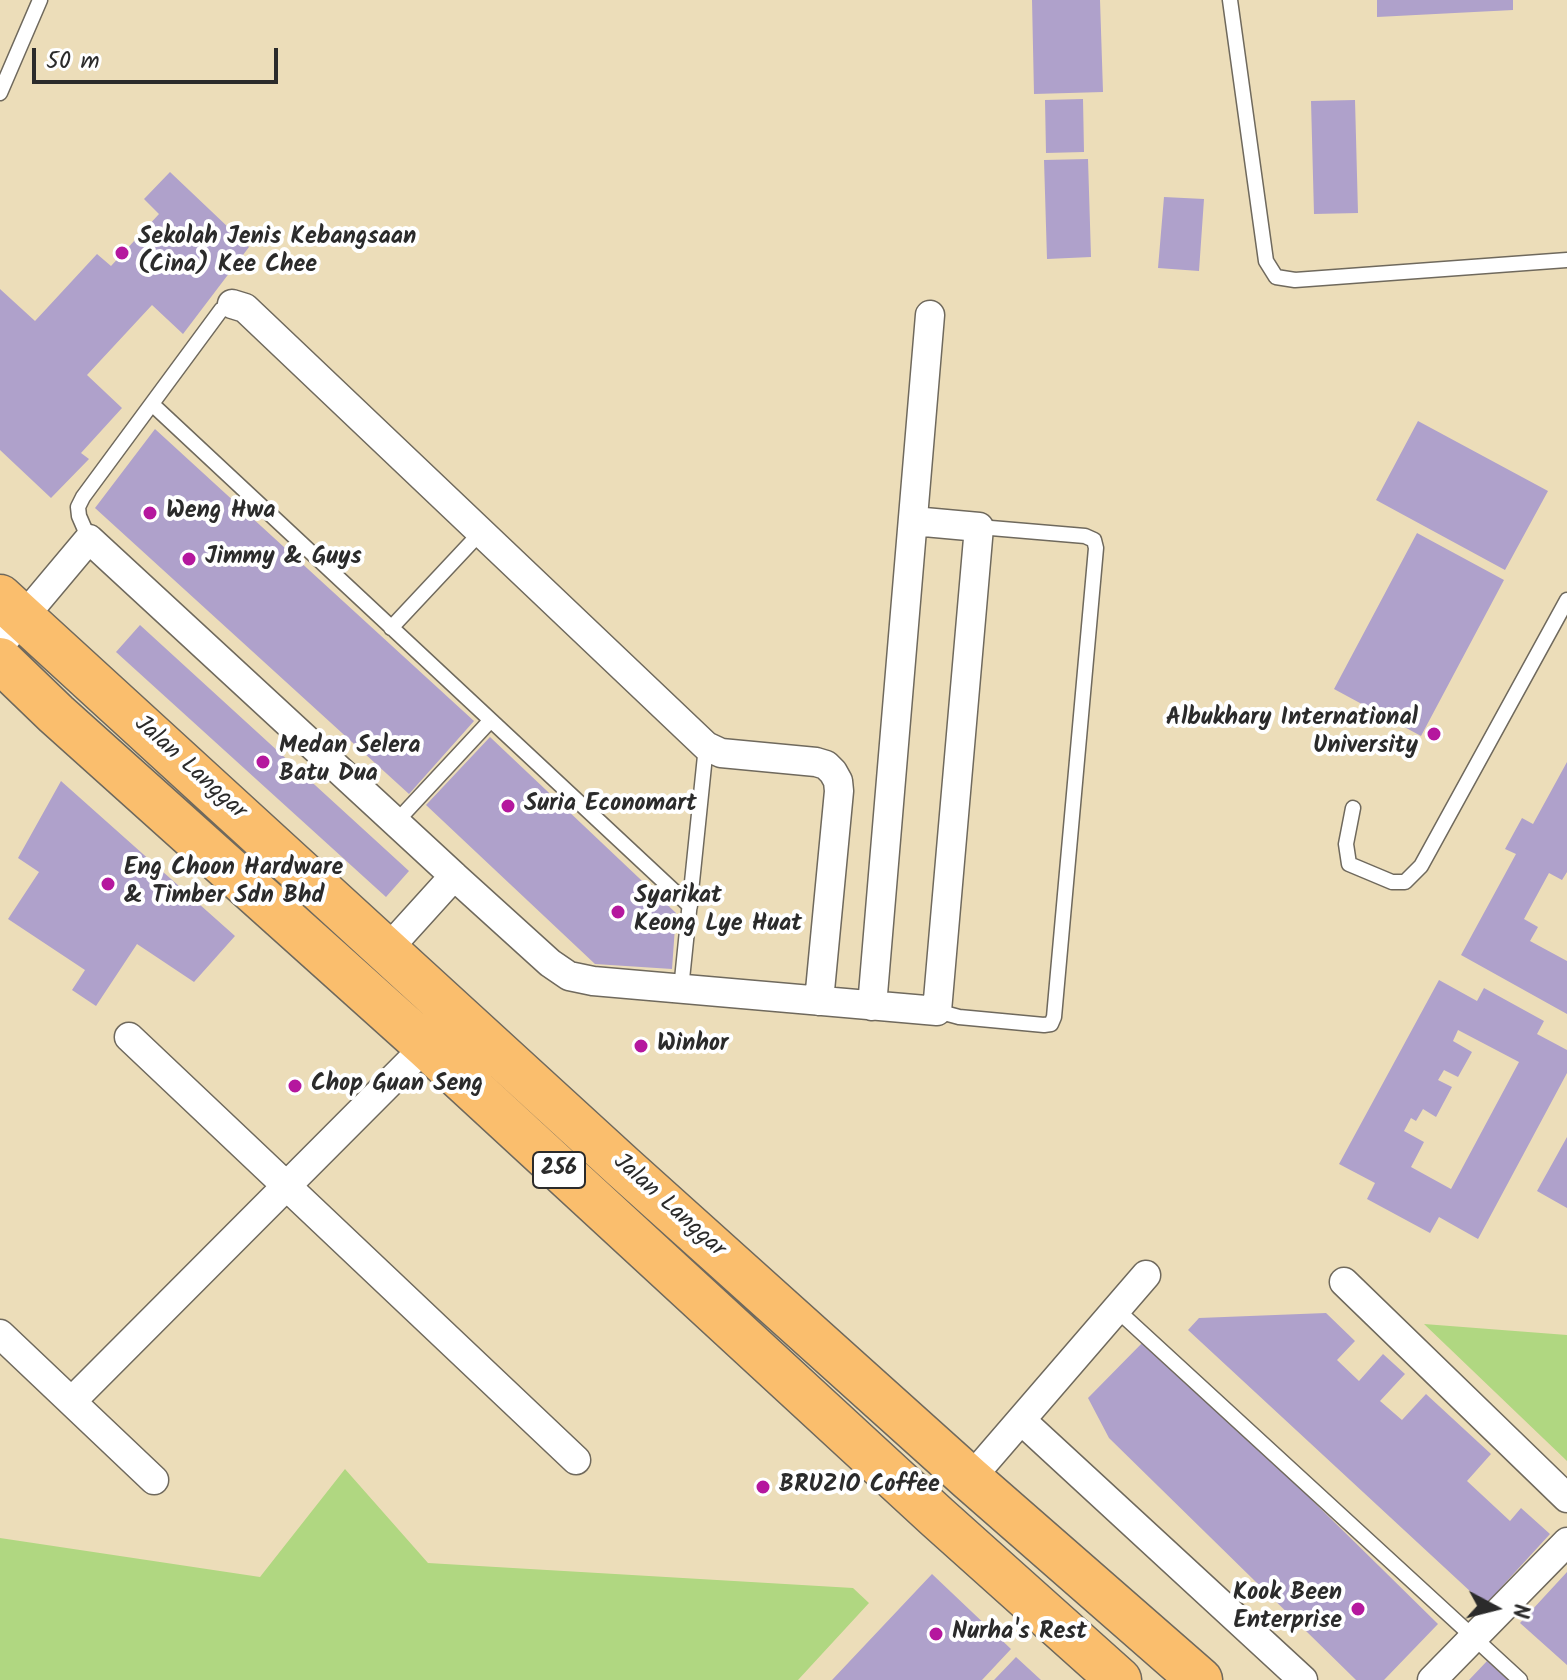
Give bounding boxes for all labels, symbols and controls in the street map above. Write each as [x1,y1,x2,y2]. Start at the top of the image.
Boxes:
scale bar [36,32,282,82]
text: 50 m [46,42,100,81]
place label: Sekolah Jenis Kebangsaan (Cina) Kee Chee [138,225,416,281]
marker: Sekolah Jenis Kebangsaan (Cina) Kee Chee [113,244,131,262]
place label: Weng Hwa [166,499,276,527]
marker: Weng Hwa [141,504,159,522]
place label: Jimmy & Guys [205,545,362,573]
marker: Jimmy & Guys [180,550,198,568]
place label: Albukhary International University [1166,706,1418,762]
street label: Jalan Langgar [127,711,251,827]
marker: Albukhary International University [1425,725,1443,743]
place label: Medan Selera Batu Dua [279,734,421,790]
marker: Medan Selera Batu Dua [254,753,272,771]
place label: Suria Economart [524,792,697,820]
marker: Suria Economart [499,797,517,815]
place label: Eng Choon Hardware & Timber Sdn Bhd [124,856,343,912]
marker: Eng Choon Hardware & Timber Sdn Bhd [99,875,117,893]
place label: Syarikat Keong Lye Huat [634,884,802,940]
marker: Syarikat Keong Lye Huat [609,903,627,921]
place label: Winhor [657,1032,729,1060]
marker: Winhor [632,1037,650,1055]
place label: Chop Guan Seng [311,1072,483,1100]
marker: Chop Guan Seng [286,1077,304,1095]
street label: Jalan Langgar [606,1149,730,1265]
road number: 256 [533,1152,585,1188]
place label: BRUZIO Coffee [779,1473,940,1501]
marker: BRUZIO Coffee [754,1478,772,1496]
north arrow [1455,1568,1535,1648]
place label: Kook Been Enterprise [1233,1581,1342,1637]
marker: Kook Been Enterprise [1349,1600,1367,1618]
text: N [1501,1602,1538,1620]
place label: Nurha's Rest [952,1620,1087,1648]
marker: Nurha's Rest [927,1625,945,1643]

